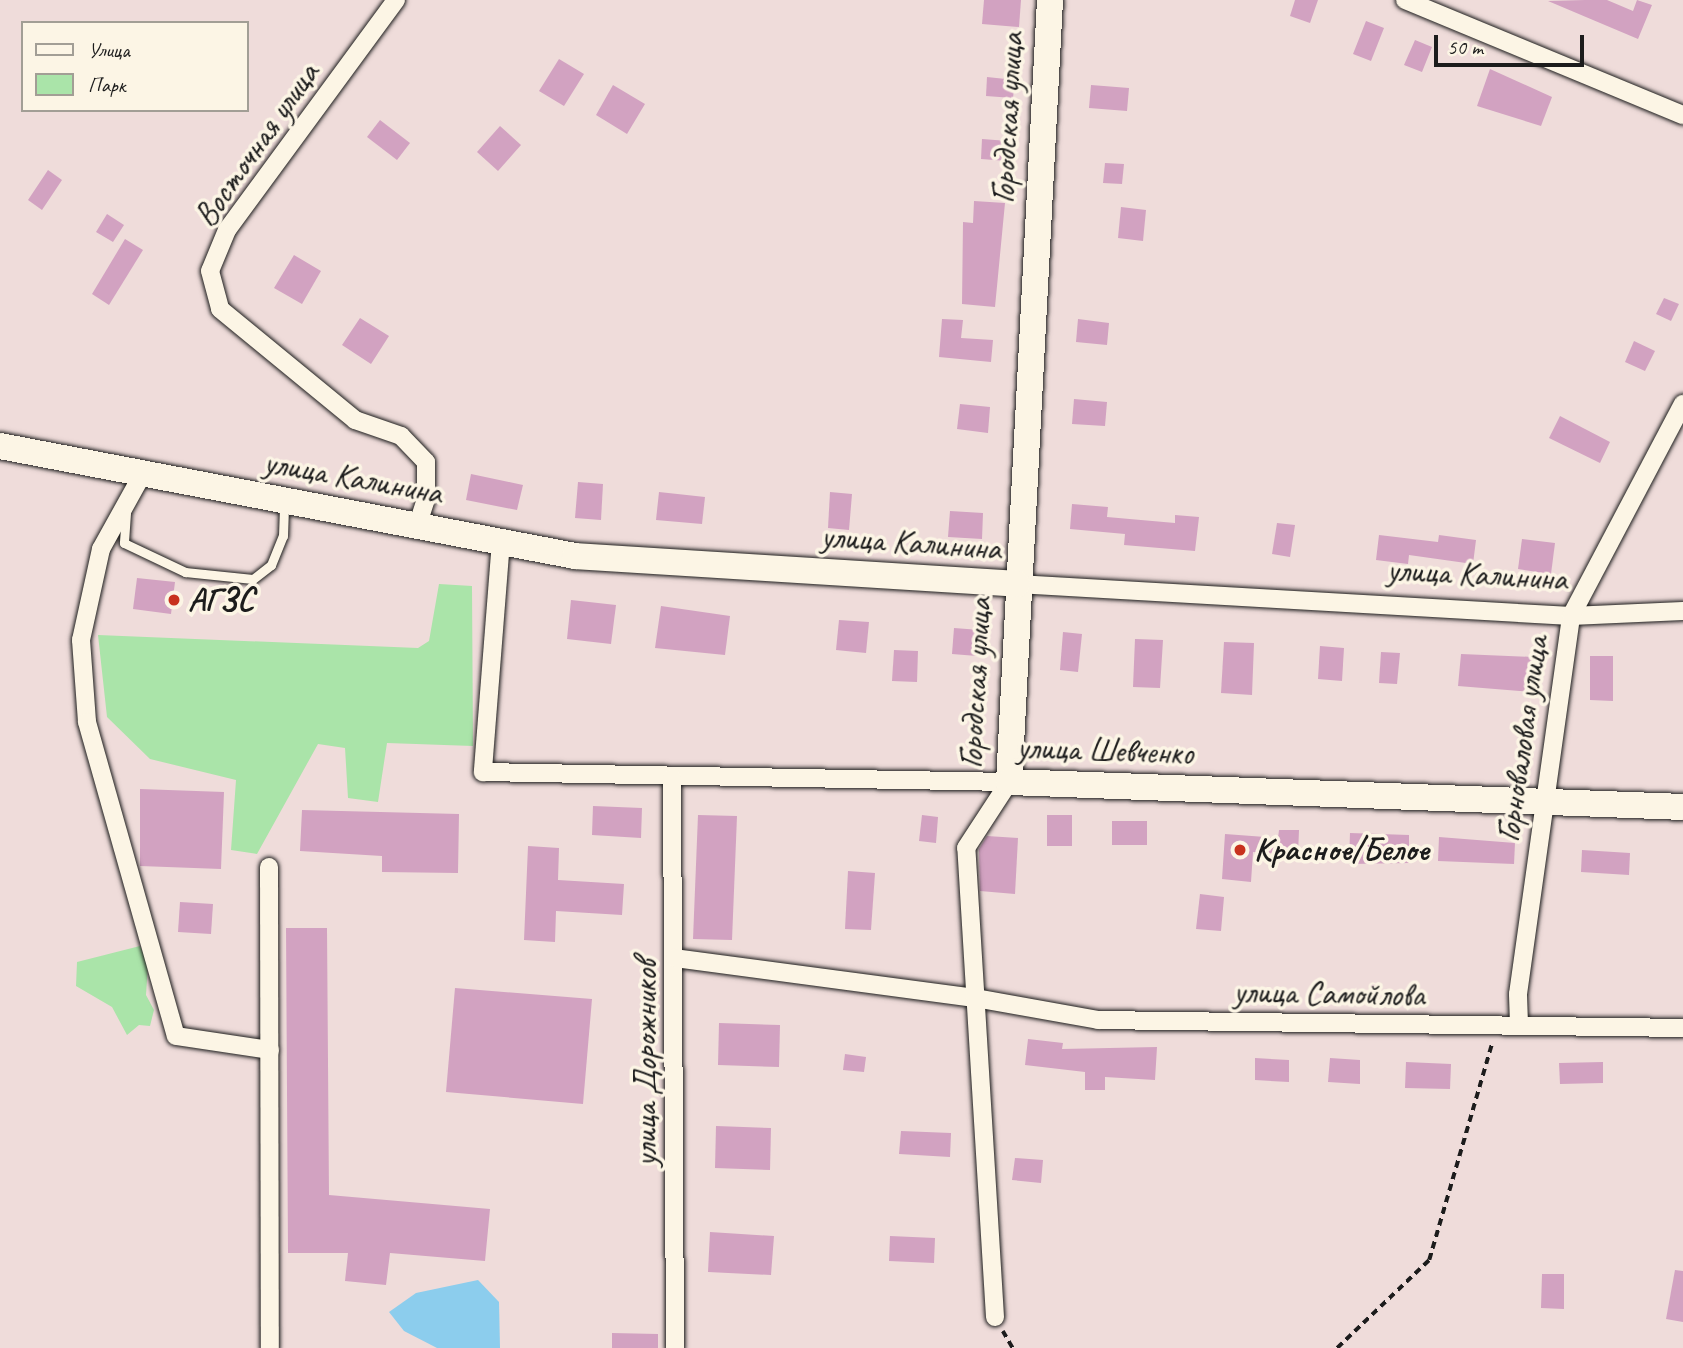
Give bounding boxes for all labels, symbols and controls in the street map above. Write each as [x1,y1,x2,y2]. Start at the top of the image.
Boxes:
legend [21,21,248,112]
scale bar [1438,21,1588,65]
street label: Городская улица [984,30,1032,206]
text: 50 m [1447,34,1483,60]
text: Улица [88,37,130,63]
street label: Восточная улица [185,54,329,236]
text: Парк [88,72,125,98]
street label: улица Калинина [260,443,446,513]
street label: улица Калинина [819,517,1003,569]
street label: улица Калинина [1385,550,1569,600]
place label: АГЗС [188,580,254,620]
marker: АГЗС [166,592,182,608]
street label: Городская улица [952,595,1000,771]
street label: Горноваловая улица [1489,634,1557,844]
street label: улица Шевченко [1015,728,1195,774]
place label: Красное/Белое [1254,830,1429,870]
marker: Красное/Белое [1232,842,1248,858]
street label: улица Дорожников [626,960,666,1166]
street label: улица Самойлова [1233,973,1425,1015]

